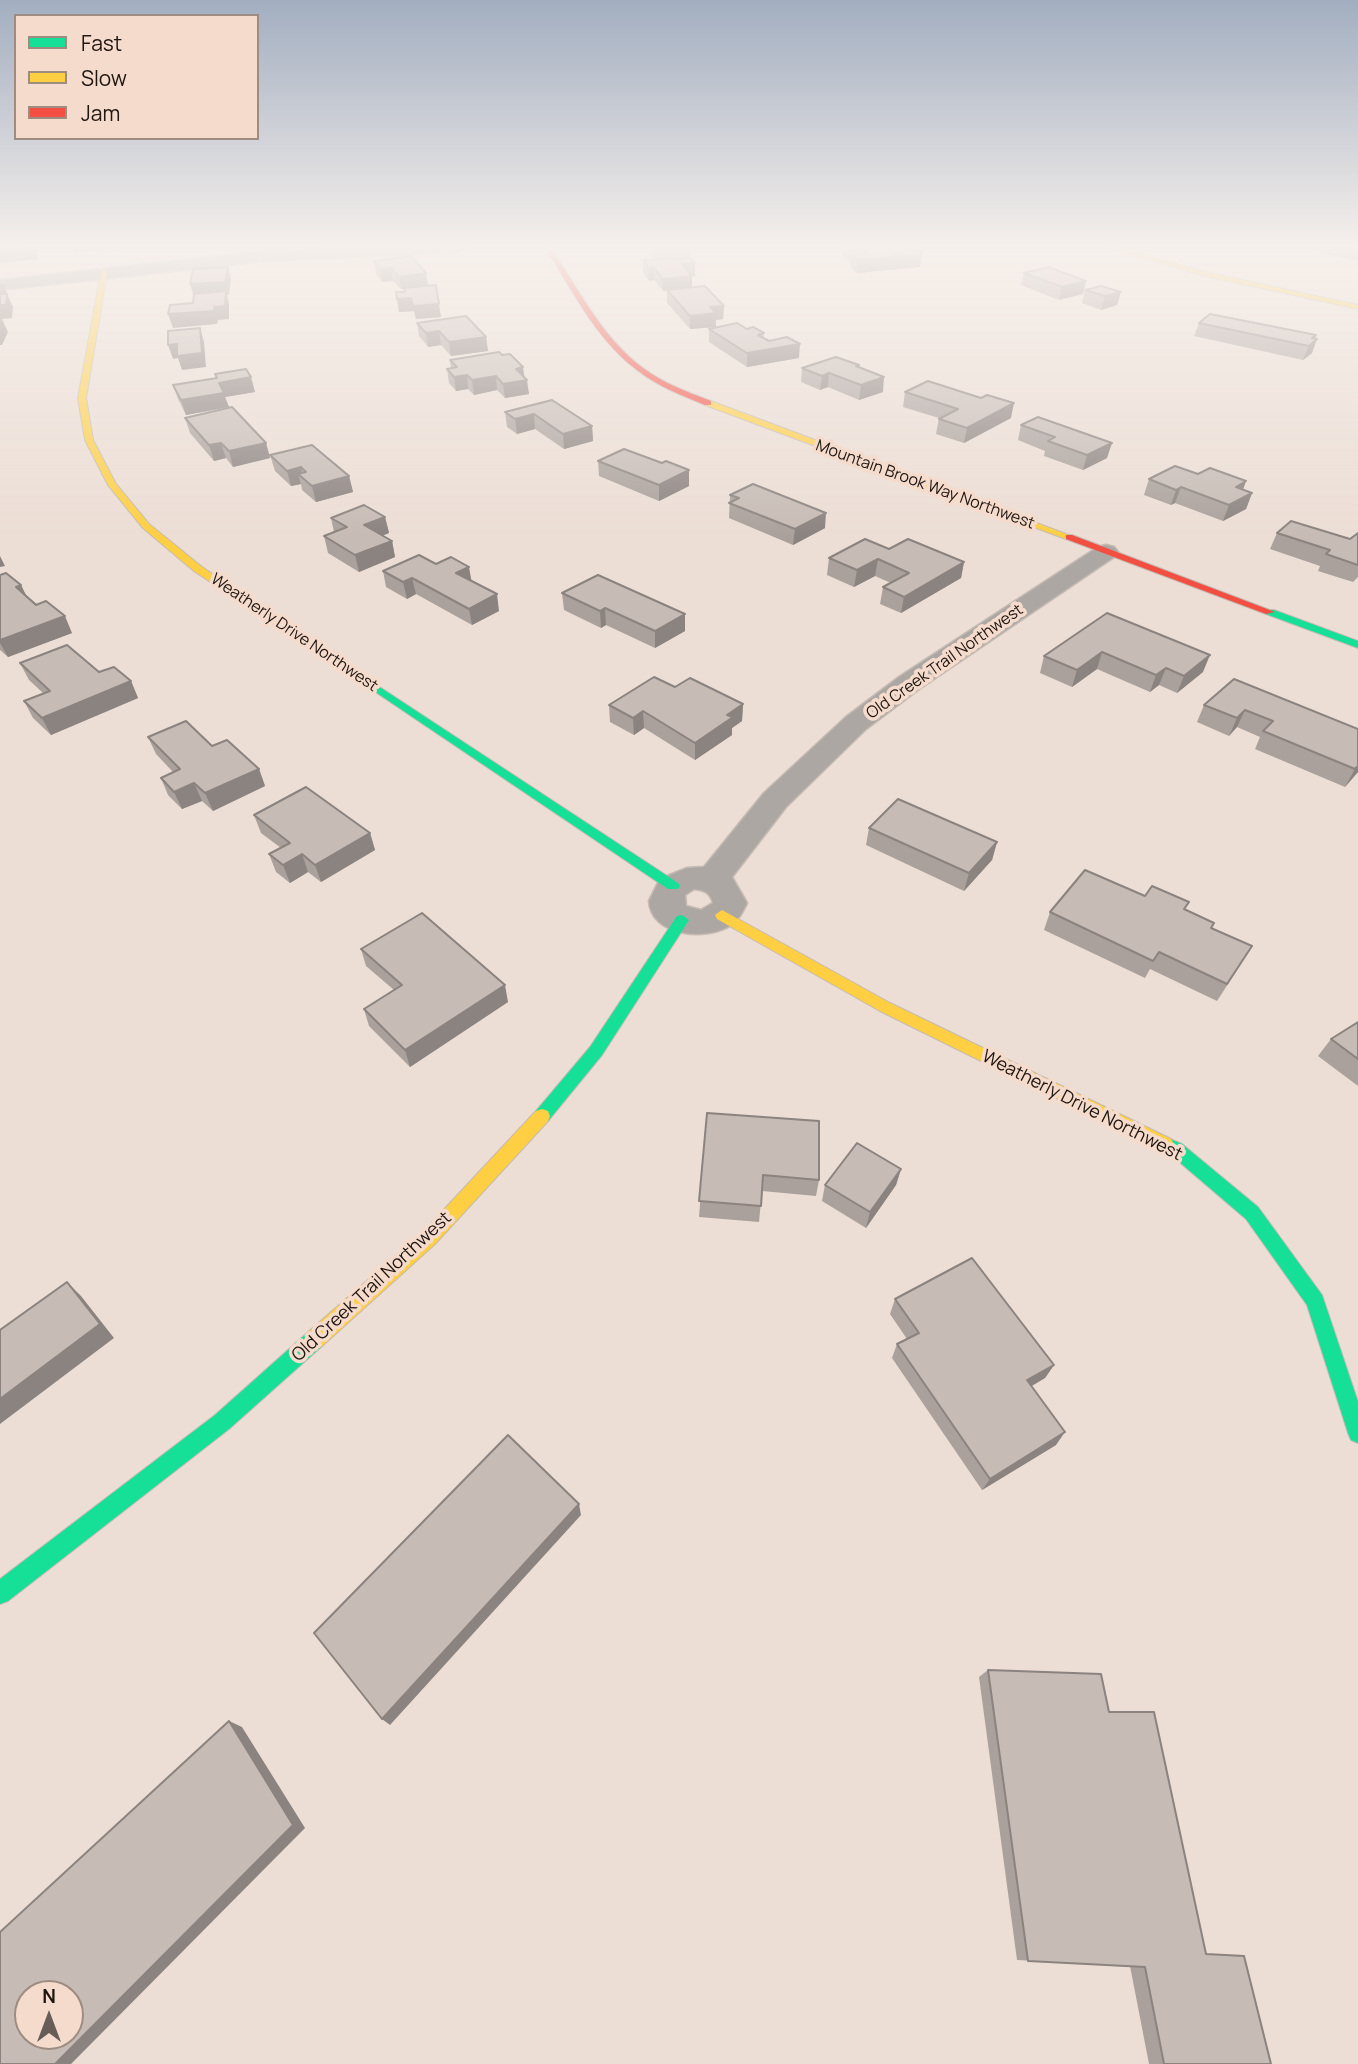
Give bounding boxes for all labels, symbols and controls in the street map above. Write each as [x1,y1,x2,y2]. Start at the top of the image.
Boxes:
legend [14,14,259,140]
text: Fast [81,29,122,57]
text: Slow [81,64,127,92]
text: Jam [81,99,120,127]
street label: Mountain Brook Way Northwest [813,436,1037,534]
street label: Weatherly Drive Northwest [207,570,381,696]
street label: Old Creek Trail Northwest [863,601,1027,723]
street label: Weatherly Drive Northwest [978,1046,1186,1166]
street label: Old Creek Trail Northwest [288,1207,456,1367]
north arrow [14,1980,84,2050]
text: N [42,1983,56,2009]

